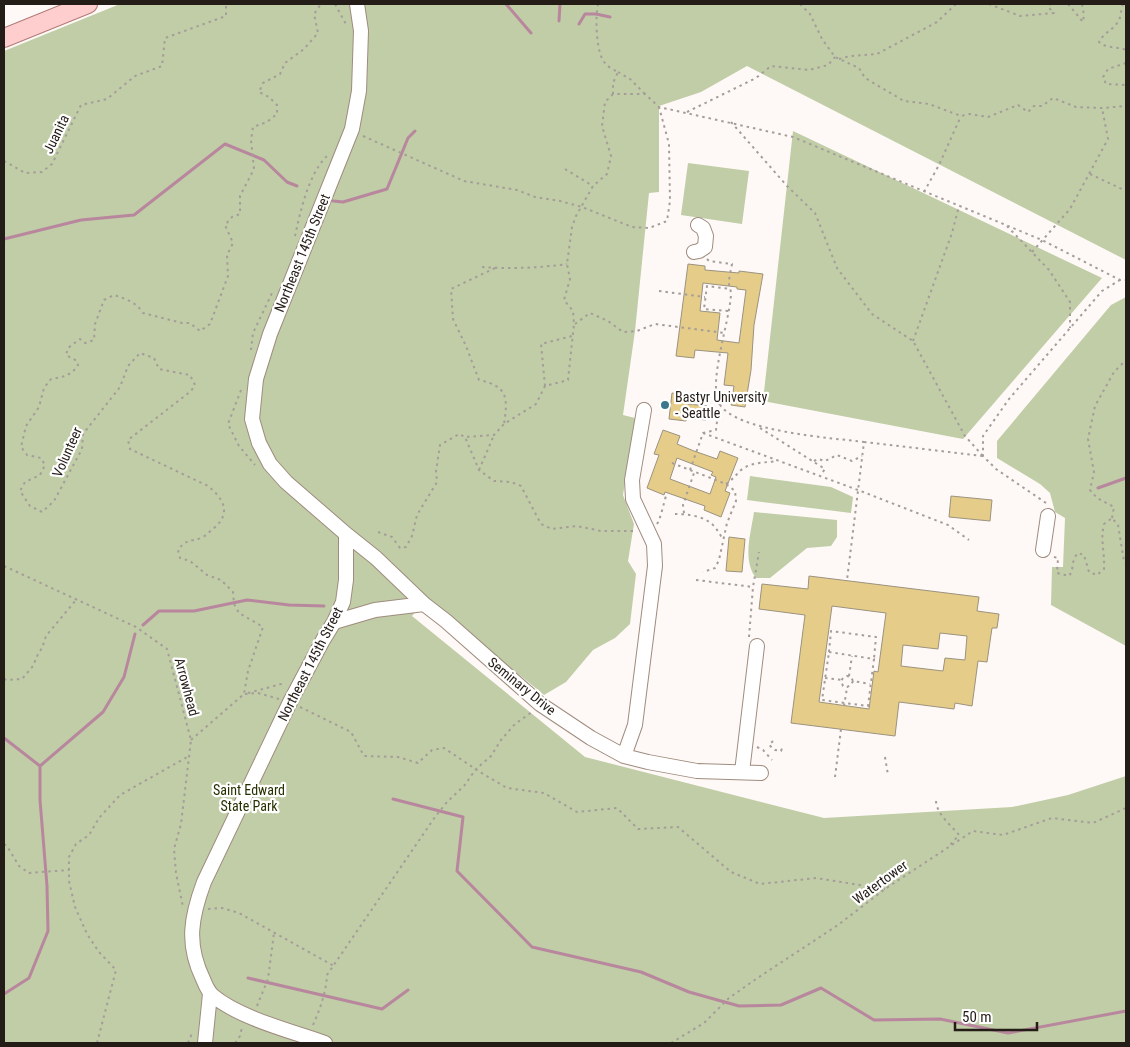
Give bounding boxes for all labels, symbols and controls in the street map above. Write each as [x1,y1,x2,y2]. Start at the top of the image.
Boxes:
street label: Juanita [40,112,72,156]
street label: Northeast 145th Street [271,192,333,314]
place label: Bastyr University - Seattle [675,389,768,421]
marker: Bastyr University - Seattle [659,399,671,411]
street label: Volunteer [49,425,85,479]
street label: Northeast 145th Street [274,604,346,724]
street label: Seminary Drive [485,654,559,718]
street label: Arrowhead [172,656,202,718]
park label: Saint Edward State Park [213,782,285,814]
street label: Watertower [850,857,910,907]
scale bar [955,1000,1038,1032]
text: 50 m [962,1008,992,1026]

